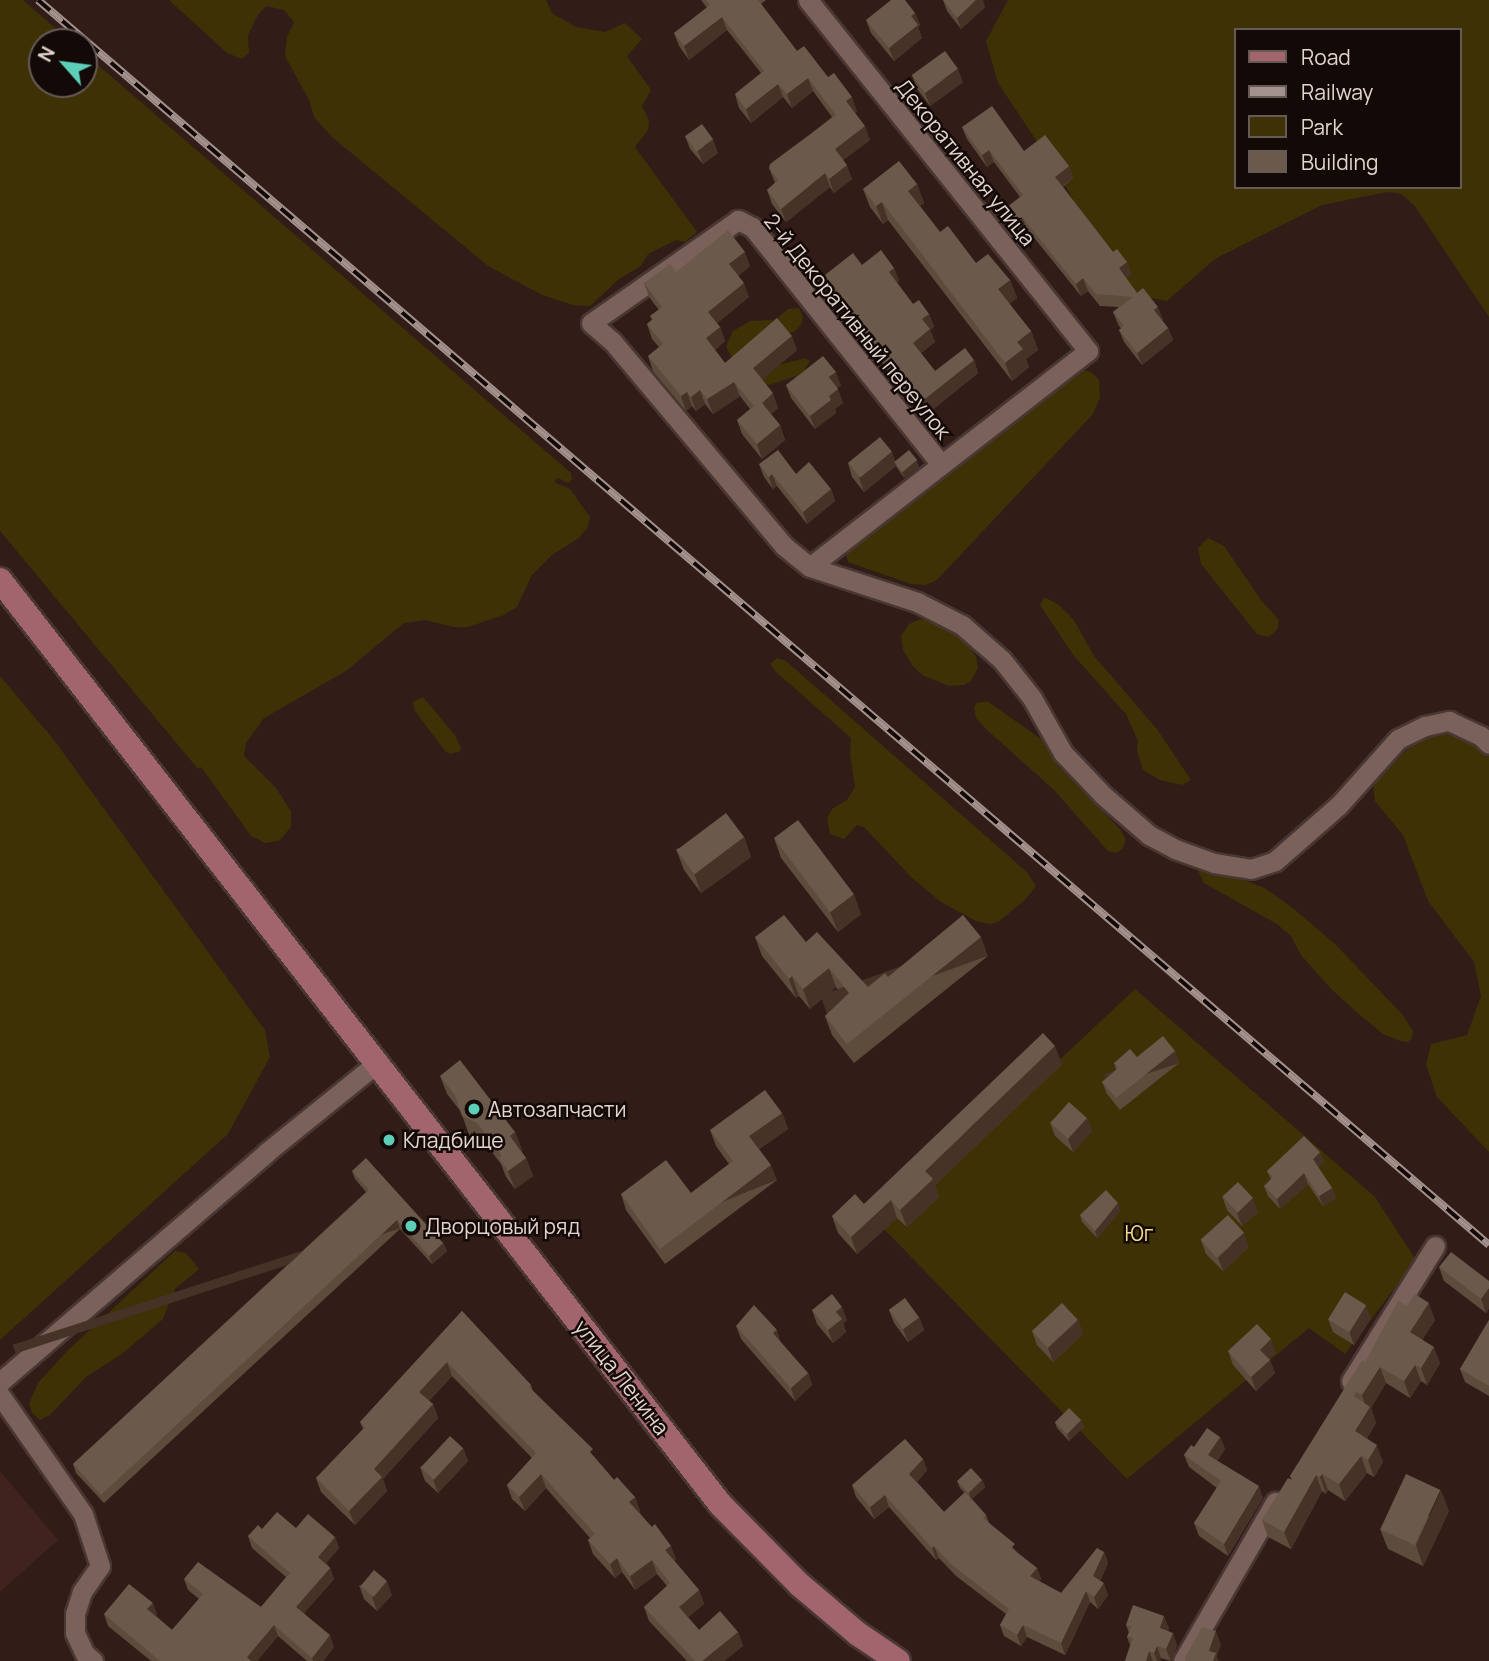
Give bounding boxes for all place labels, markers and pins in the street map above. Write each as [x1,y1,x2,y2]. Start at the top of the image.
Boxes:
place label: Автозапчасти [488,1096,626,1122]
marker: Автозапчасти [466,1101,482,1117]
place label: Кладбище [403,1127,504,1153]
marker: Кладбище [381,1132,397,1148]
place label: Дворцовый ряд [425,1213,580,1239]
marker: Дворцовый ряд [403,1218,419,1234]

